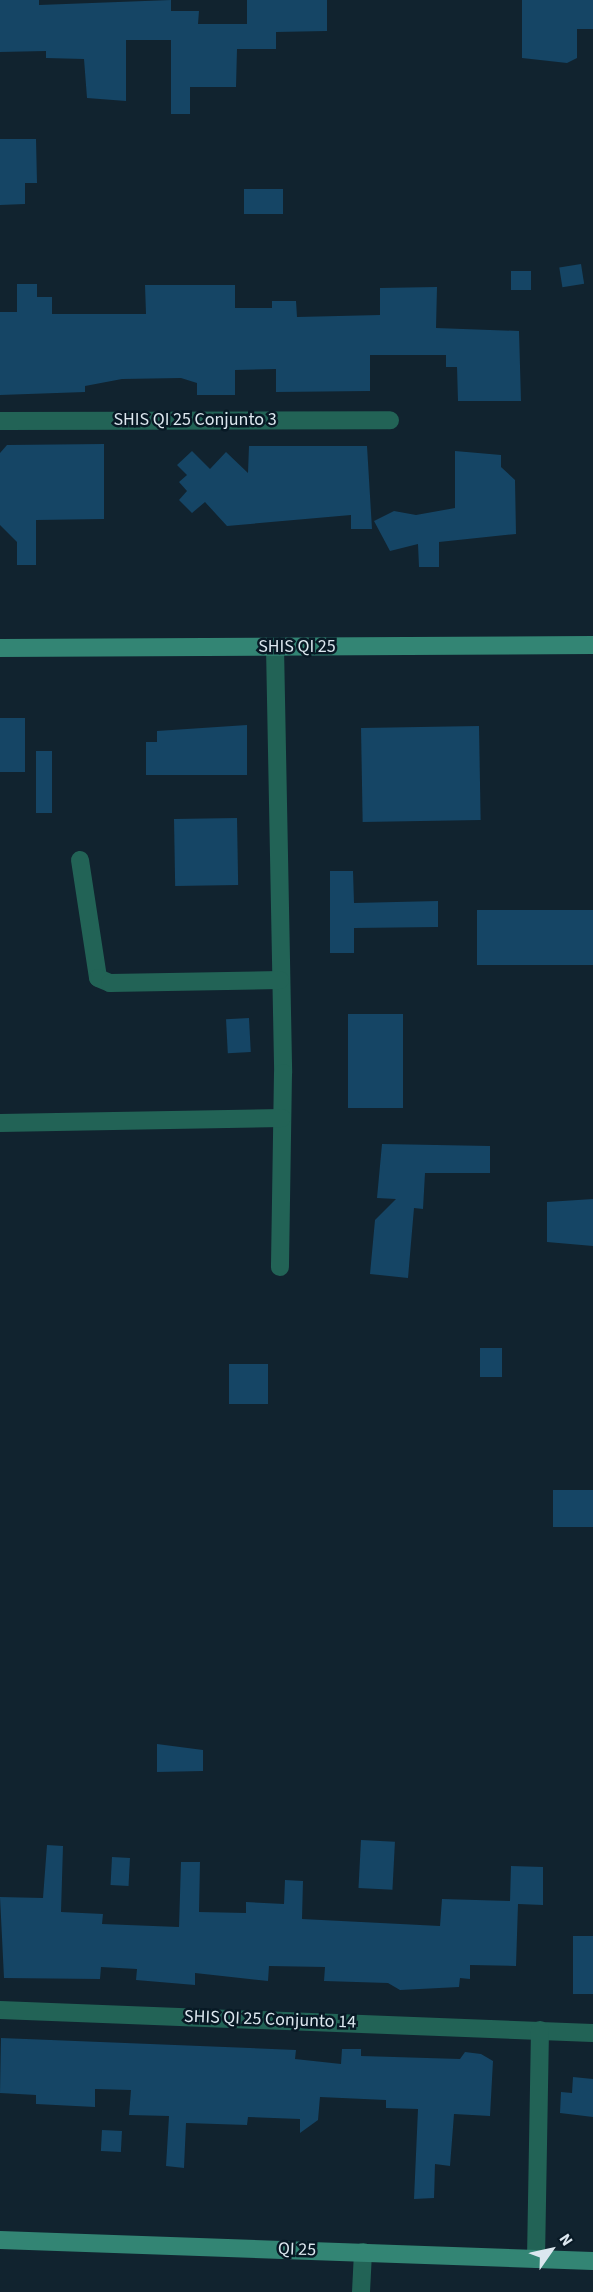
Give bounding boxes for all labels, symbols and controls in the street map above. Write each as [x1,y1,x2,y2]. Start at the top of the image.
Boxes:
street label: SHIS QI 25 Conjunto 3 [113,409,277,431]
street label: SHIS QI 25 [258,636,336,658]
street label: SHIS QI 25 Conjunto 14 [184,2006,356,2034]
north arrow [521,2220,581,2280]
text: N [554,2229,578,2250]
street label: QI 25 [278,2239,316,2261]

